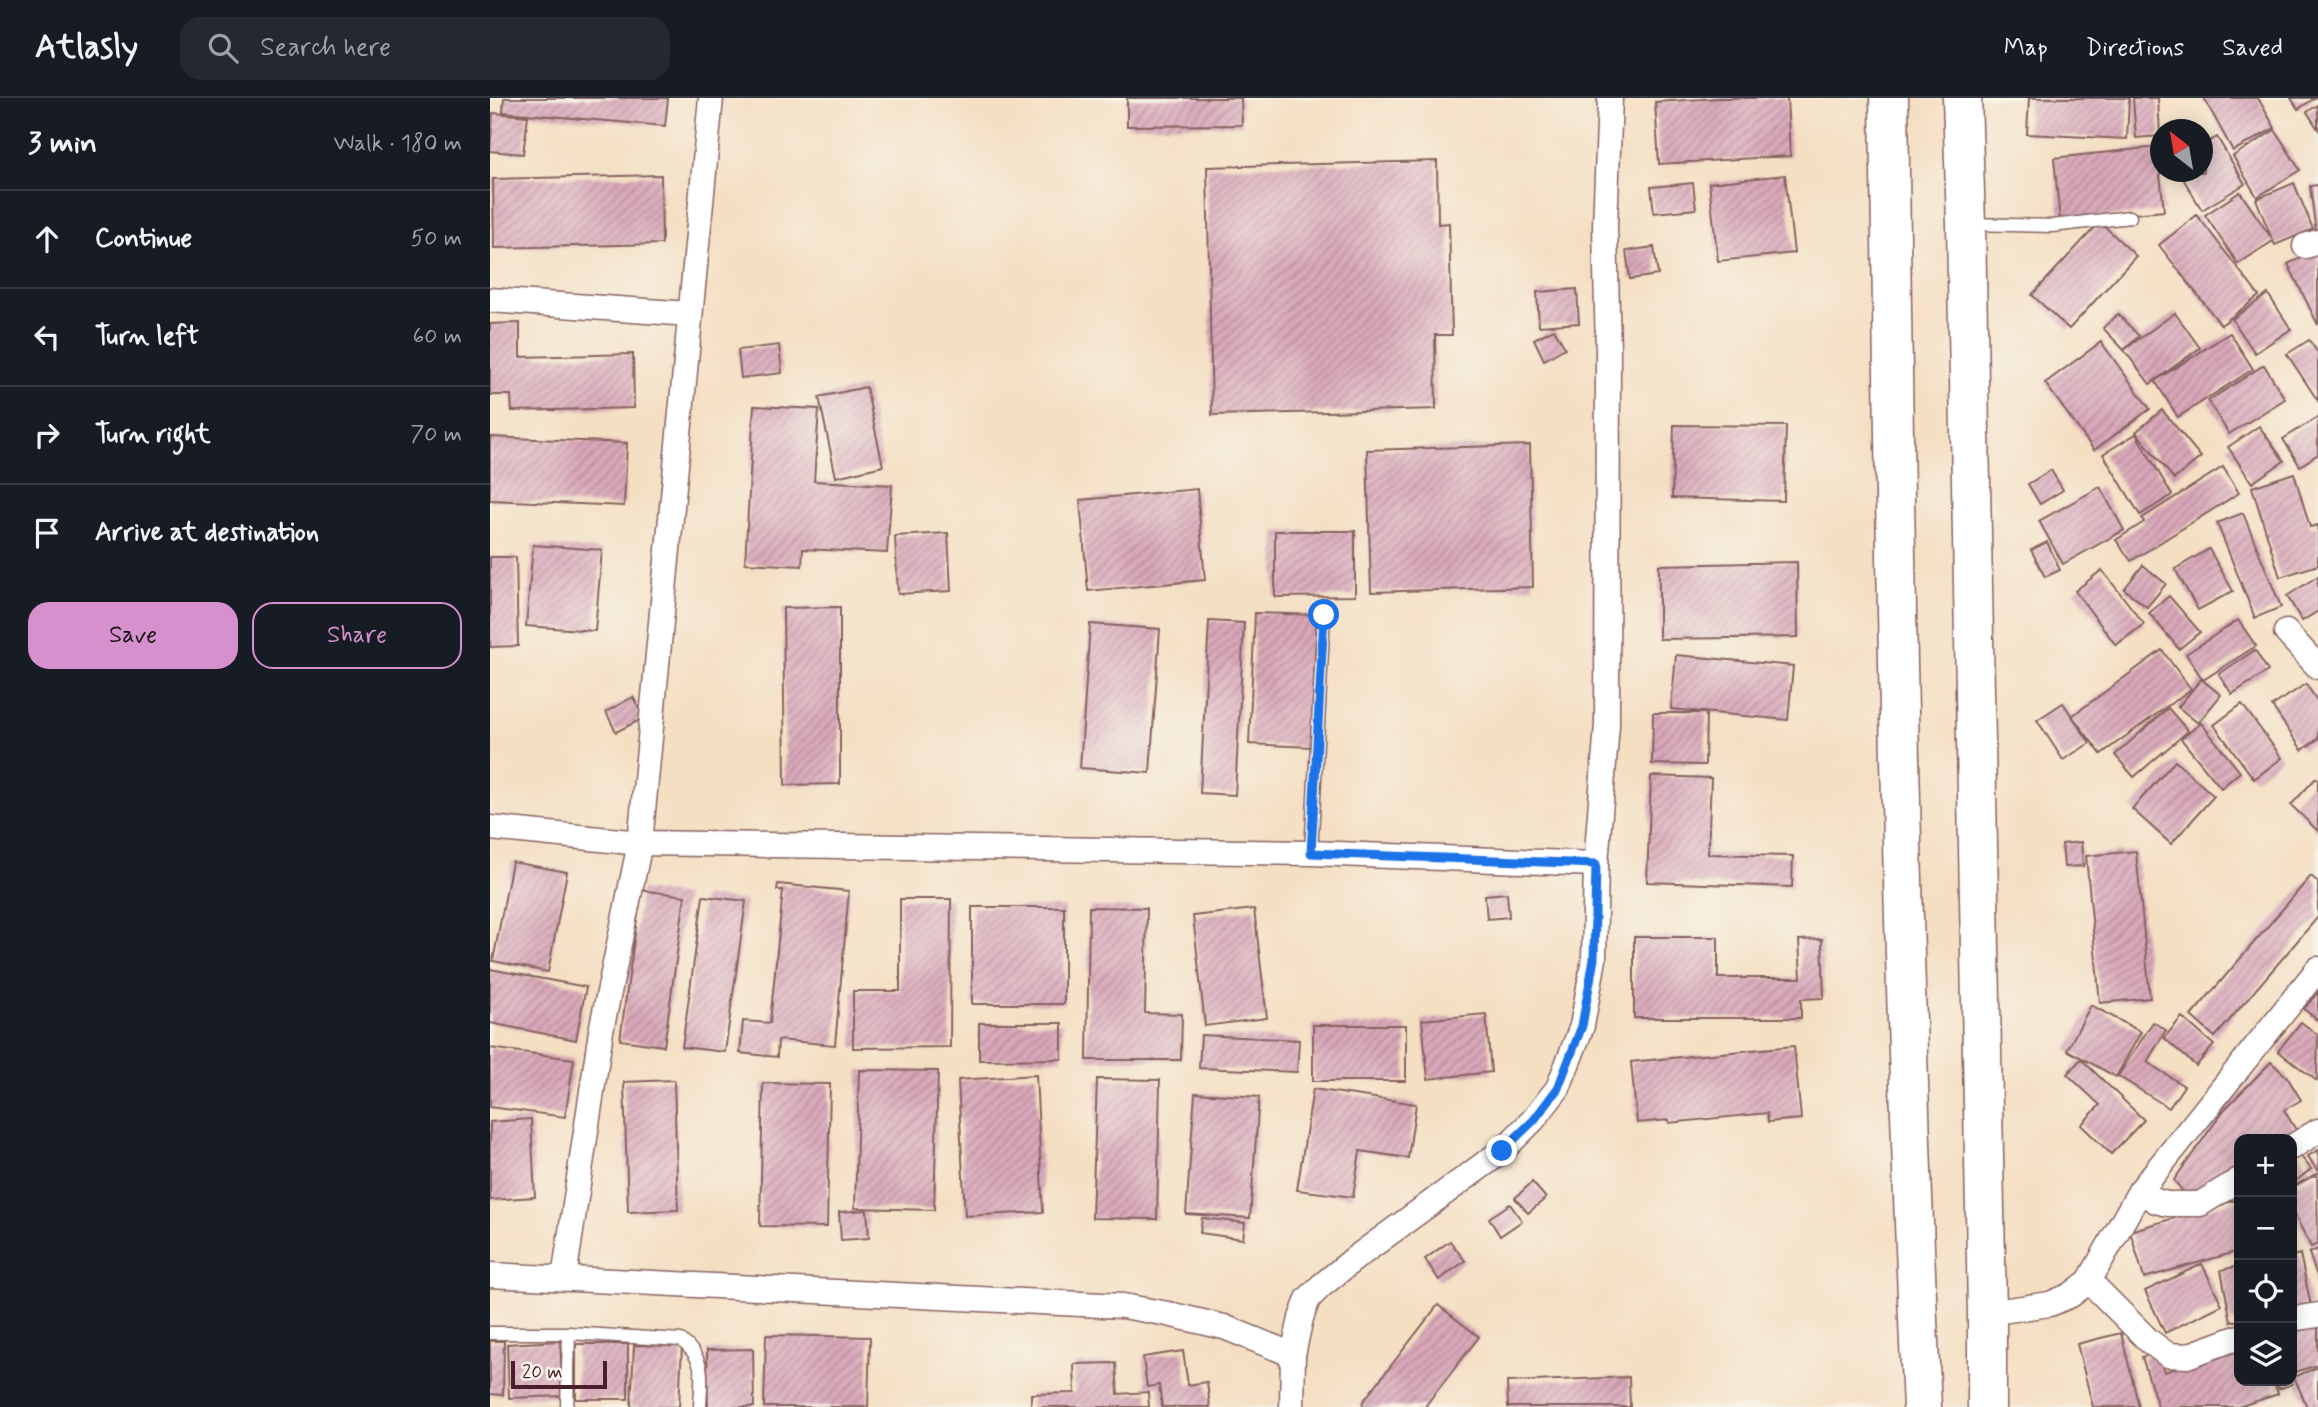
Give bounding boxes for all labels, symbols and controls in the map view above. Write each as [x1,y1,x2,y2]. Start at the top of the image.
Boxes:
search box [180,17,670,80]
text: Atlasly [35,26,138,70]
icon: search [204,29,242,67]
text: Search here [260,31,391,65]
text: Map [2004,33,2048,64]
text: Directions [2086,33,2184,64]
text: Saved [2222,33,2283,64]
north arrow [2150,119,2213,182]
text: 3 min [28,124,97,163]
text: Walk · 180 m [333,129,462,159]
icon: ahead [28,220,66,258]
text: Continue [95,222,192,256]
text: 50 m [411,224,462,254]
icon: left [28,318,66,356]
text: Turn left [95,320,199,354]
text: 60 m [413,322,462,352]
icon: right [28,416,66,454]
text: Turn right [95,418,211,452]
text: 70 m [410,420,462,450]
icon: arrive [28,514,66,552]
text: Arrive at destination [95,516,319,550]
route start [1308,599,1339,630]
button: Save [28,602,238,669]
button: Share [252,602,462,669]
map controls [2234,1134,2297,1386]
button: + [2234,1134,2297,1197]
route end [1486,1135,1517,1166]
button: − [2234,1197,2297,1260]
button: locate [2234,1260,2297,1323]
button: layers [2234,1323,2297,1386]
scale bar [511,1358,607,1390]
text: 20 m [522,1360,562,1385]

